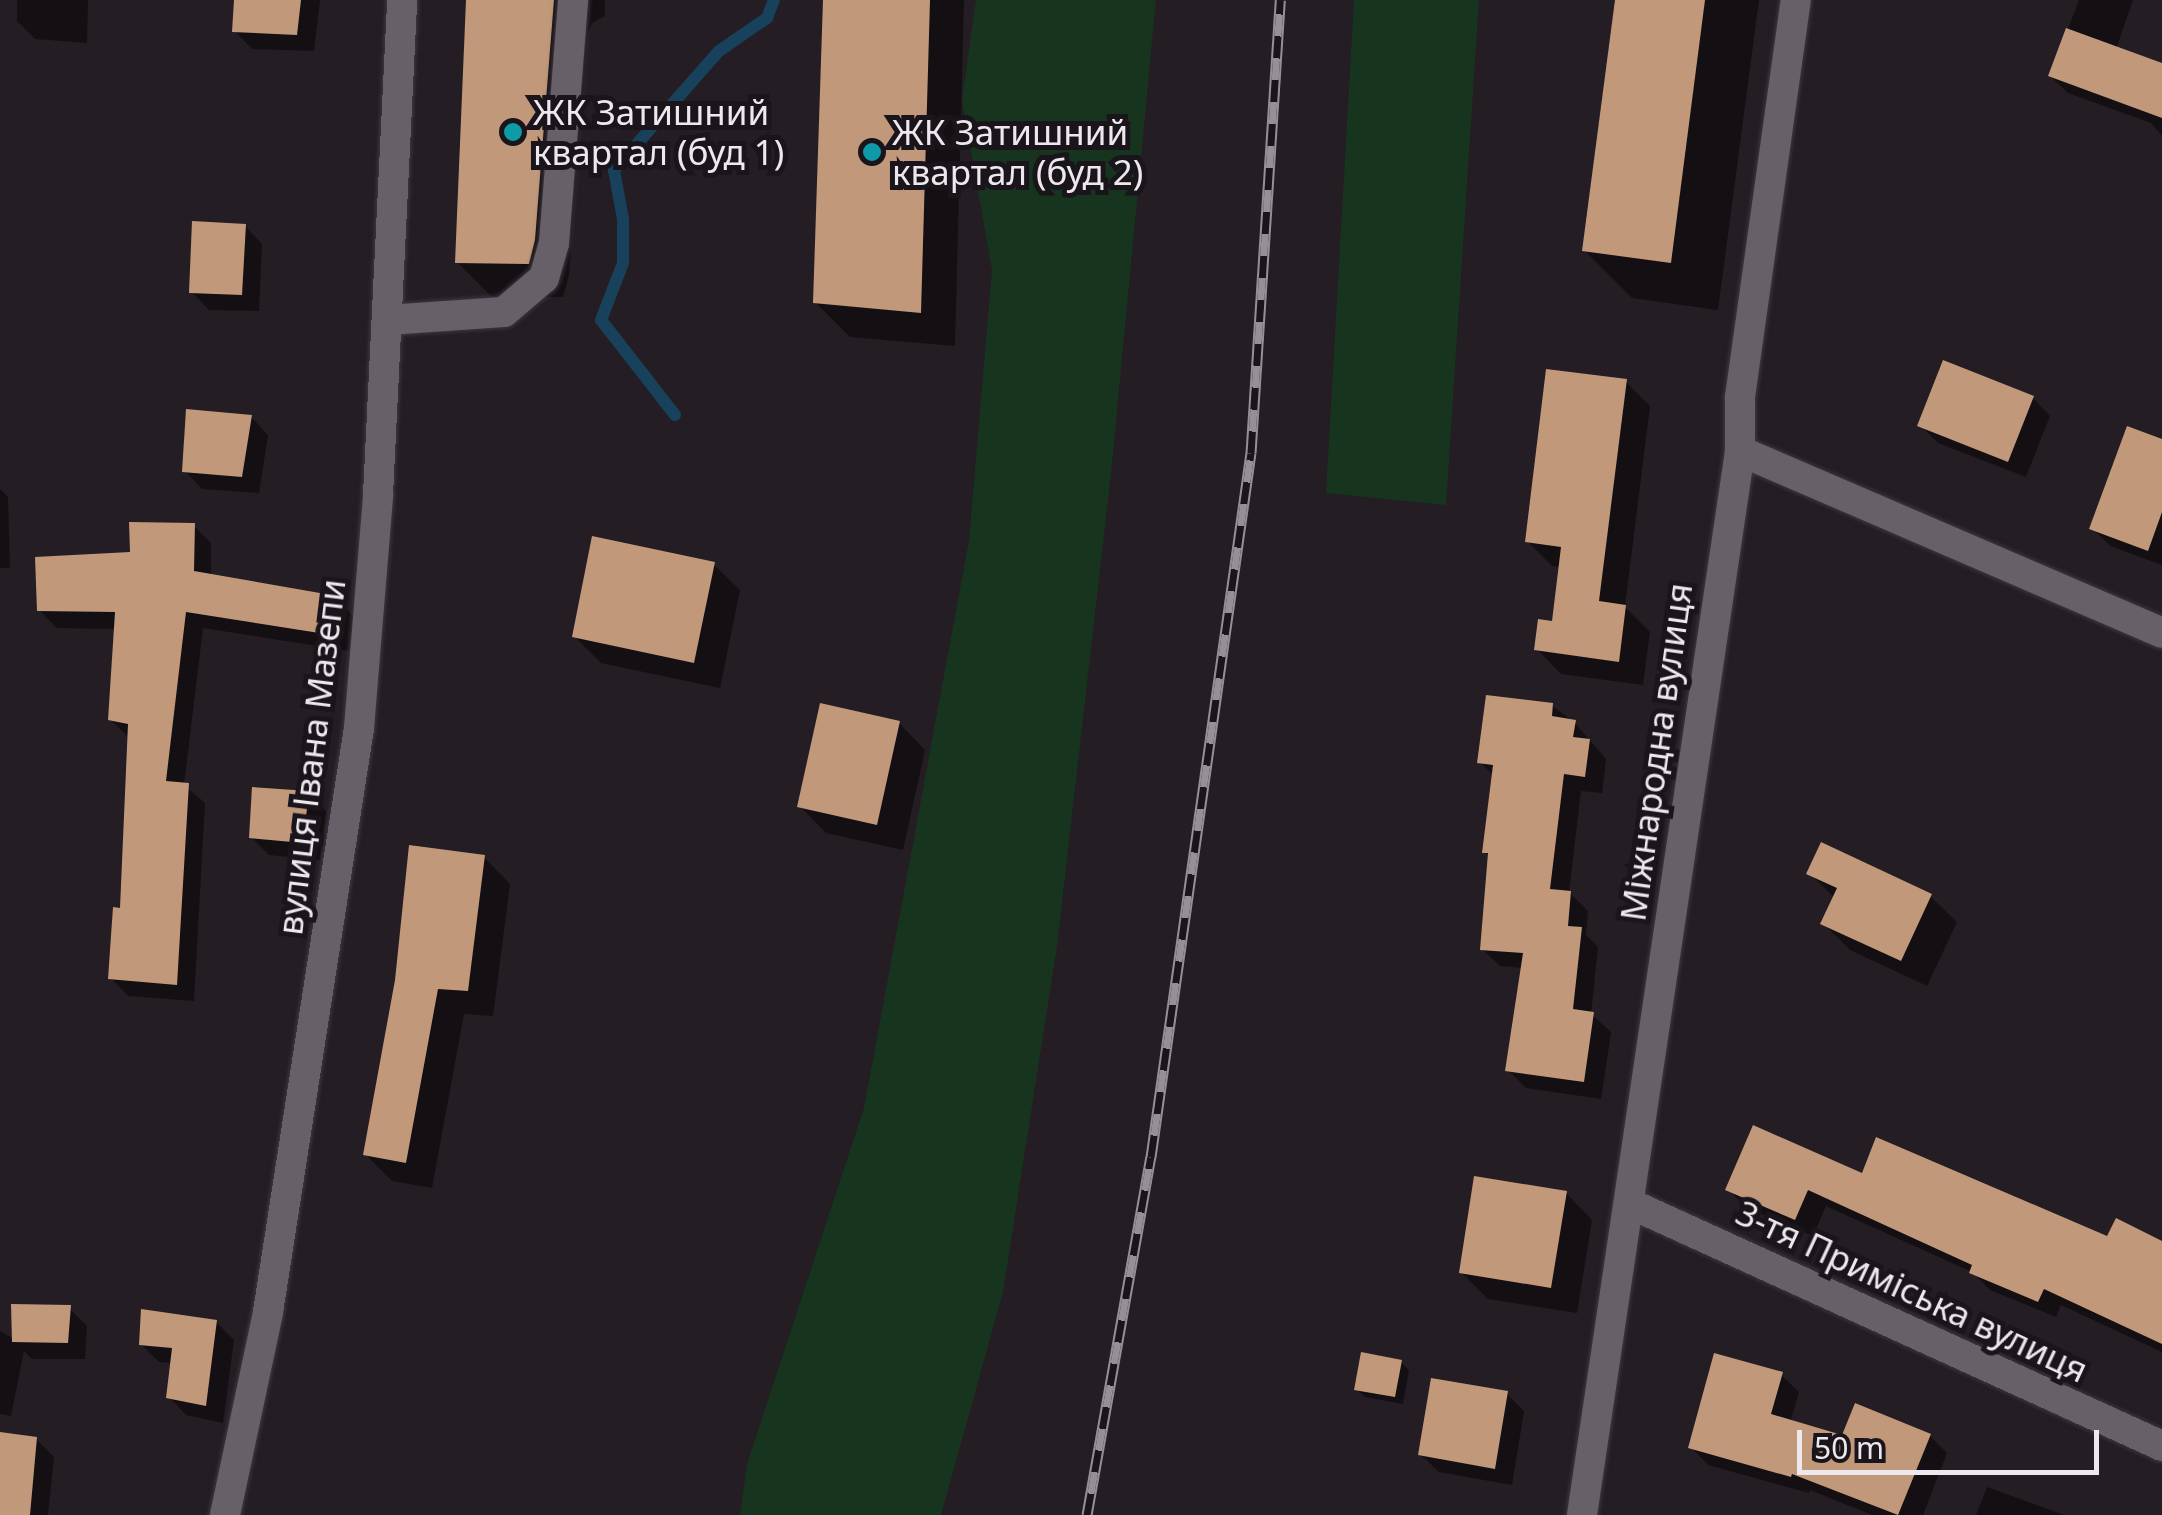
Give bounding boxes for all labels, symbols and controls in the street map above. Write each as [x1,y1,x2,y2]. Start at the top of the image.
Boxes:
place label: ЖК Затишний квартал (буд 1) [533,91,784,173]
place label: ЖК Затишний квартал (буд 2) [892,111,1143,193]
marker: ЖК Затишний квартал (буд 1) [502,121,524,143]
marker: ЖК Затишний квартал (буд 2) [861,141,883,163]
street label: вулиця Івана Мазепи [268,577,354,937]
street label: Міжнародна вулиця [1611,580,1701,924]
street label: 3-тя Приміська вулиця [1730,1191,2094,1391]
scale bar [1802,1410,2104,1472]
text: 50 m [1814,1427,1884,1468]

